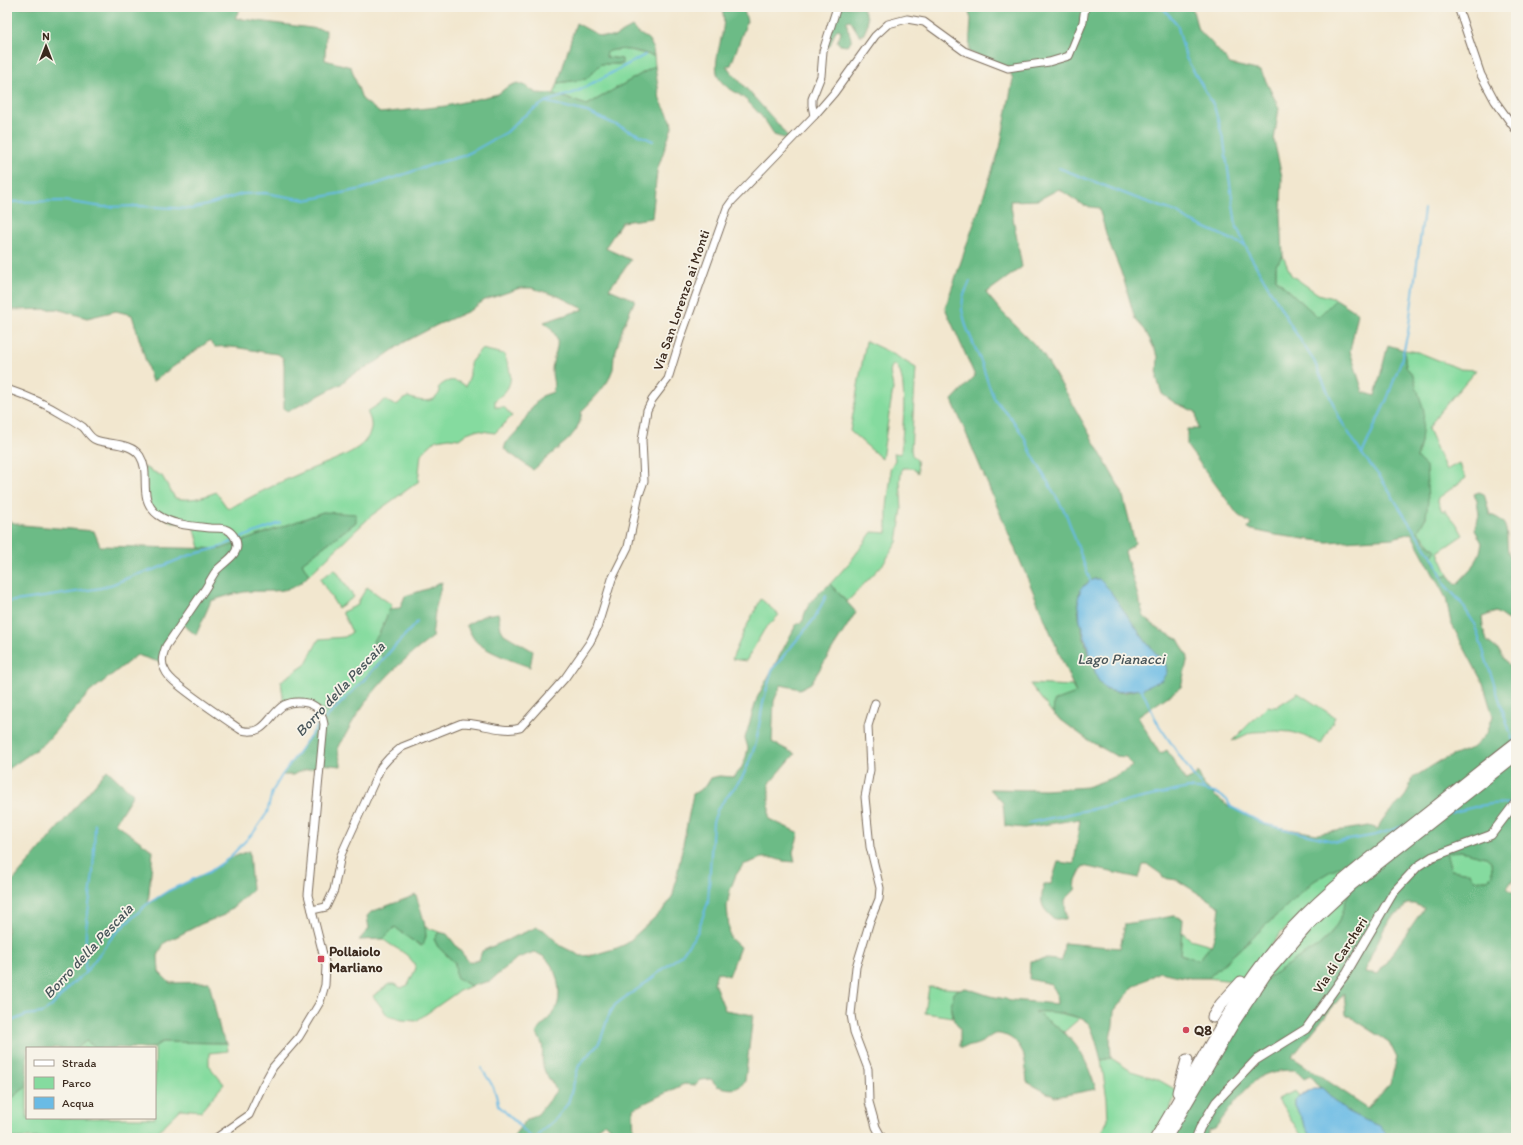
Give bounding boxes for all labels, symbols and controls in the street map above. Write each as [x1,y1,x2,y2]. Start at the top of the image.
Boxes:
north arrow [26,26,66,66]
text: N [42,30,50,43]
street label: Via San Lorenzo ai Monti [649,228,714,373]
water label: Borro della Pescaia [291,637,389,740]
water label: Lago Pianacci [1077,650,1167,668]
water label: Borro della Pescaia [39,899,137,1002]
street label: Via di Carcheri [1309,914,1371,997]
place label: Pollaiolo Marliano [329,943,383,976]
marker: Pollaiolo Marliano [316,954,326,964]
place label: Q8 [1194,1022,1212,1039]
marker: Q8 [1181,1025,1191,1035]
legend [26,1047,156,1119]
text: Strada [62,1056,97,1070]
text: Parco [62,1076,91,1090]
text: Acqua [62,1096,94,1110]

